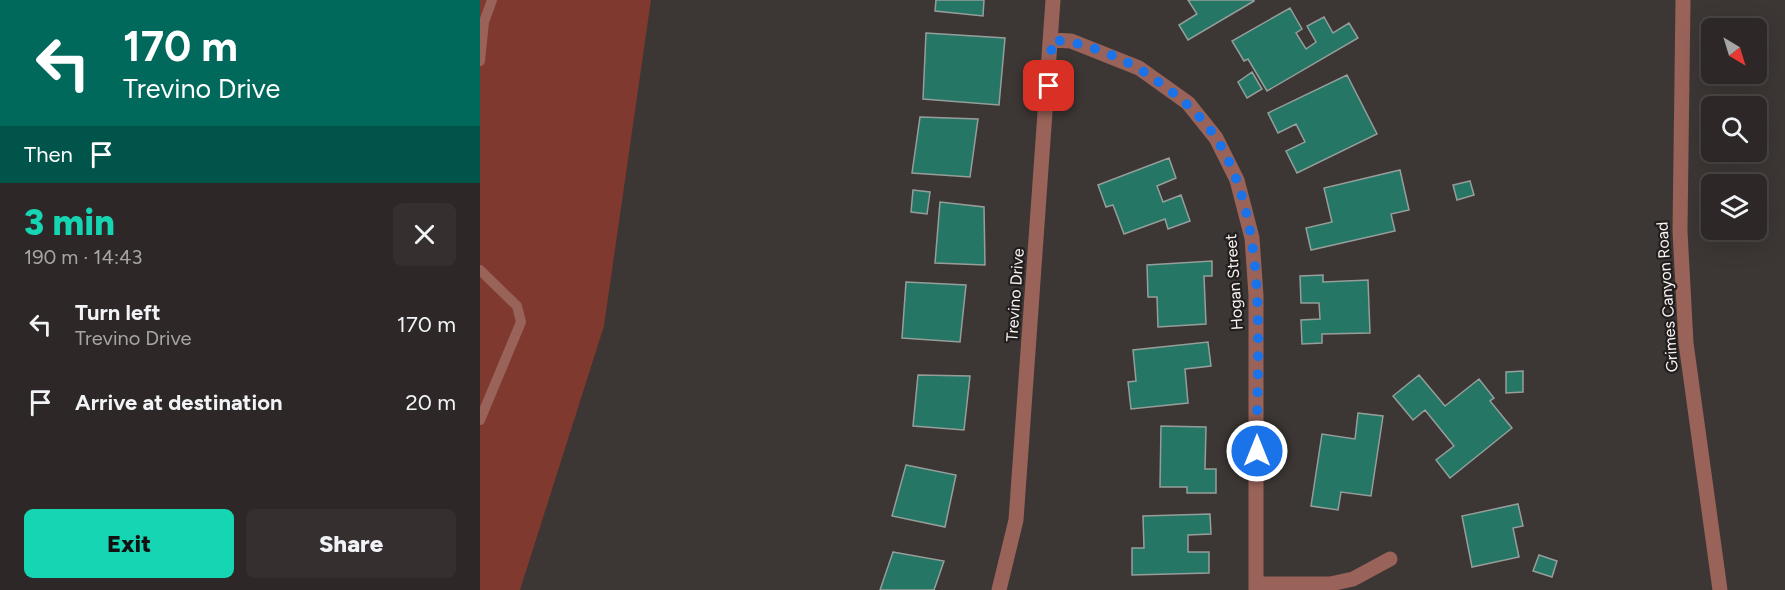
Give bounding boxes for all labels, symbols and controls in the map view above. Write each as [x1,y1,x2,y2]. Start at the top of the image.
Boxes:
north arrow [1701,18,1767,84]
map controls [1701,18,1767,240]
text: 170 m [123,21,238,72]
icon: left [24,24,102,102]
pin [1023,60,1074,111]
icon: arrive [1032,69,1065,102]
text: Trevino Drive [123,72,280,105]
button: search [1701,96,1767,162]
icon: arrive [85,138,118,171]
text: Then [24,141,73,168]
button: layers [1701,174,1767,240]
text: 3 min [24,201,115,244]
button: close [393,203,456,266]
street label: Grimes Canyon Road [1652,221,1682,373]
street label: Hogan Street [1221,233,1247,331]
text: 190 m · 14:43 [24,245,142,269]
street label: Trevino Drive [1002,248,1028,342]
text: Turn left [75,299,161,326]
icon: left [24,308,57,341]
text: 170 m [397,311,456,338]
text: Trevino Drive [75,326,192,350]
icon: arrive [24,386,57,419]
text: Arrive at destination [75,389,283,416]
text: 20 m [405,389,456,416]
position arrow [1225,419,1289,483]
button: Exit [24,509,234,578]
button: Share [246,509,456,578]

